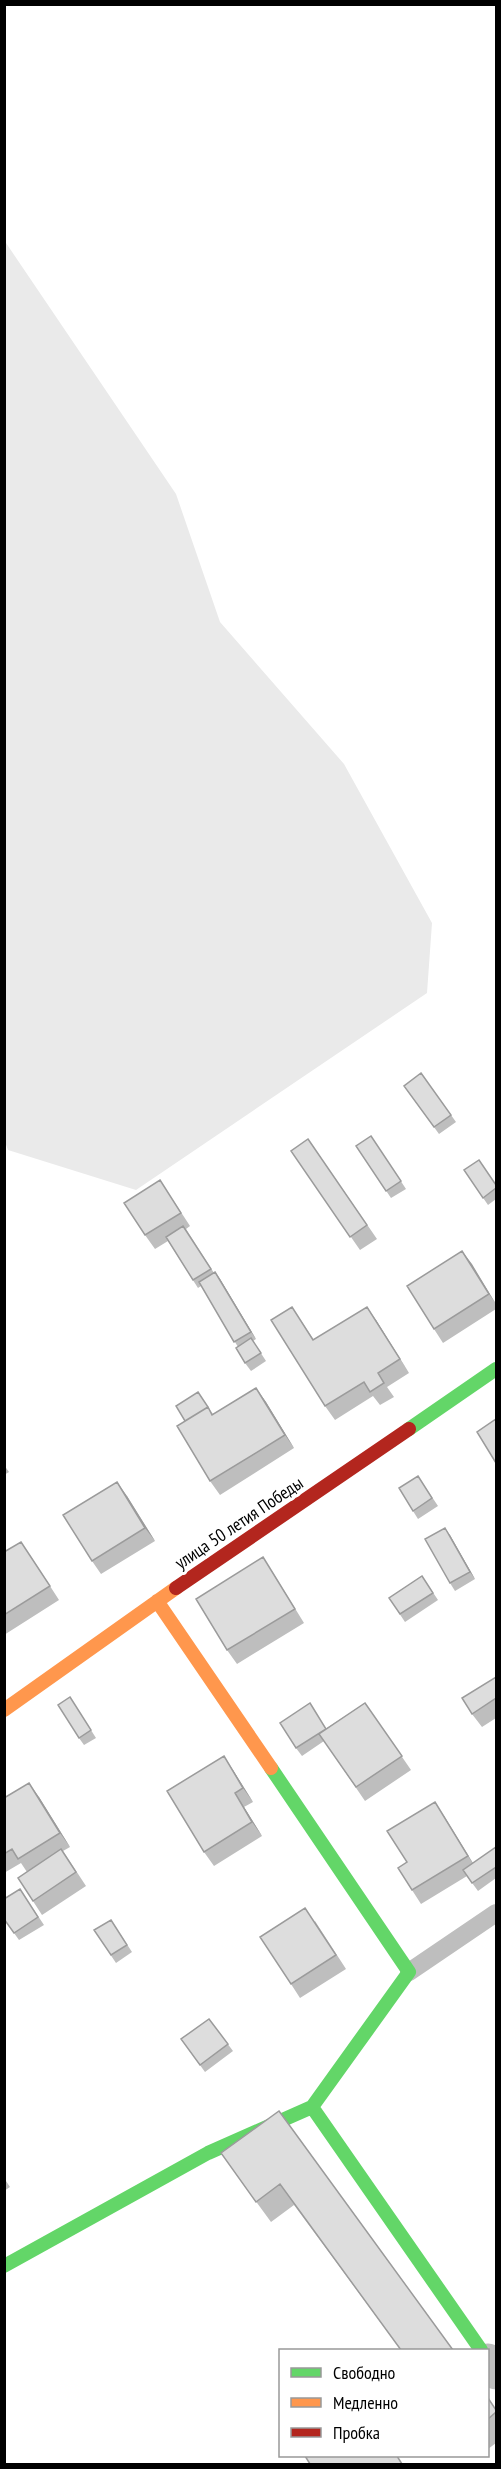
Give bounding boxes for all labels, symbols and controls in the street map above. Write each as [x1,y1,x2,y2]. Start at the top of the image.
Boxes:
street label: улица 50 летия Победы [170,1471,307,1574]
legend [279,2349,489,2457]
text: Свободно [333,2361,396,2384]
text: Медленно [333,2391,398,2414]
text: Пробка [333,2421,380,2444]

